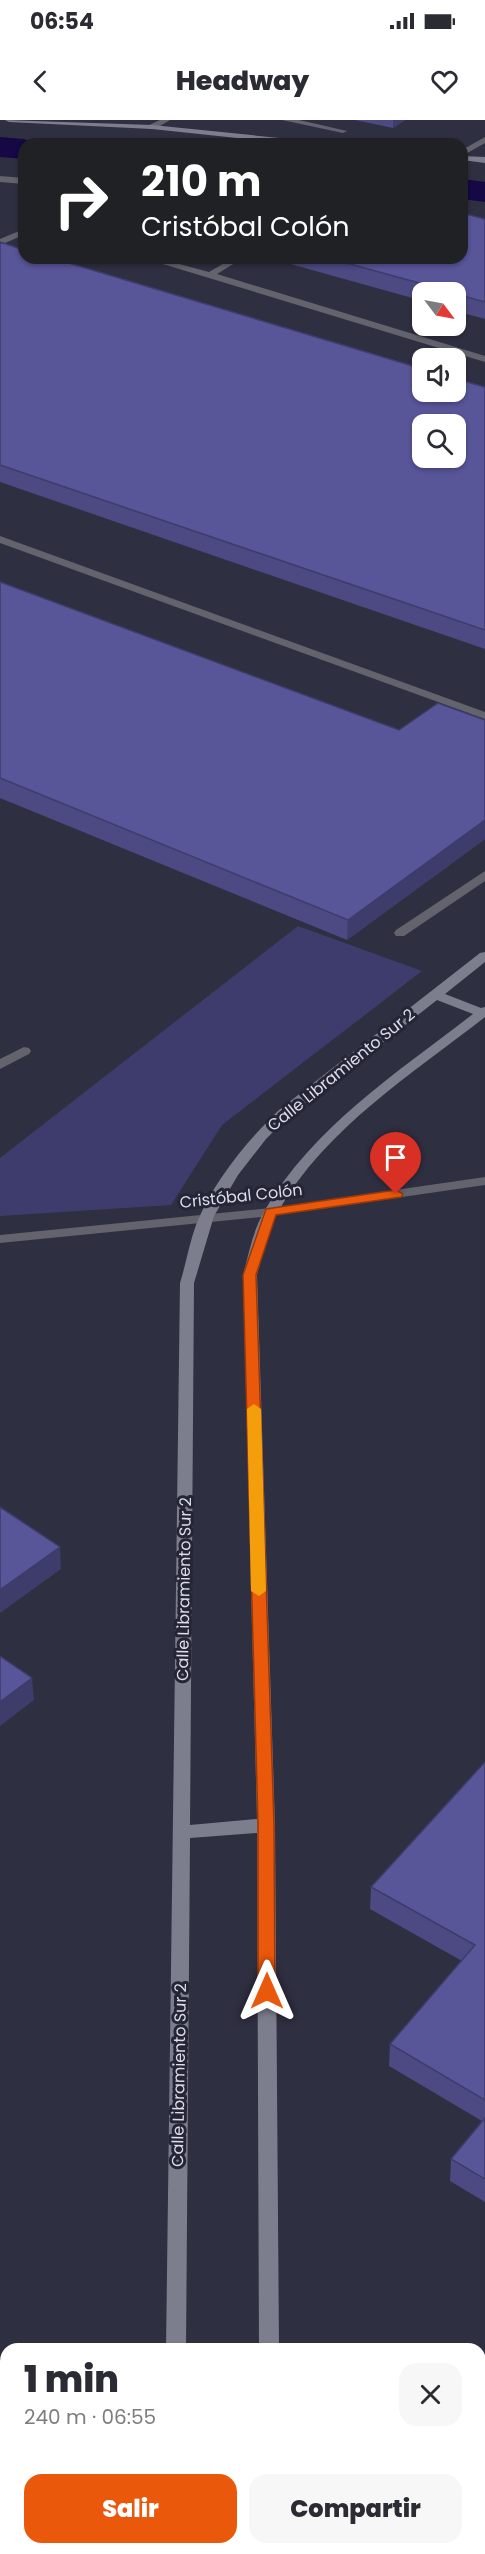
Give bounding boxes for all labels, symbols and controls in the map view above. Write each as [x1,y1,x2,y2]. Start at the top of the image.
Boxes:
text: 06:54 [30,6,94,37]
text: Headway [176,62,309,99]
icon: back [24,65,57,98]
icon: heart [428,65,461,98]
text: 210 m [141,152,262,211]
icon: right [42,162,120,240]
text: Cristóbal Colón [141,208,349,245]
north arrow [412,282,466,336]
map controls [412,282,466,468]
button: sound [412,348,466,402]
button: search [412,414,466,468]
street label: Calle Libramiento Sur 2 [262,1003,420,1137]
pin [370,1132,421,1194]
icon: arrive [379,1141,412,1174]
street label: Cristóbal Colón [178,1178,304,1214]
street label: Calle Libramiento Sur 2 [171,1497,197,1681]
position arrow [235,1959,299,2023]
street label: Calle Libramiento Sur 2 [166,1983,192,2167]
text: 1 min [24,2354,119,2405]
button: close [399,2363,462,2426]
text: 240 m · 06:55 [24,2403,156,2431]
button: Salir [24,2474,237,2543]
button: Compartir [249,2474,462,2543]

